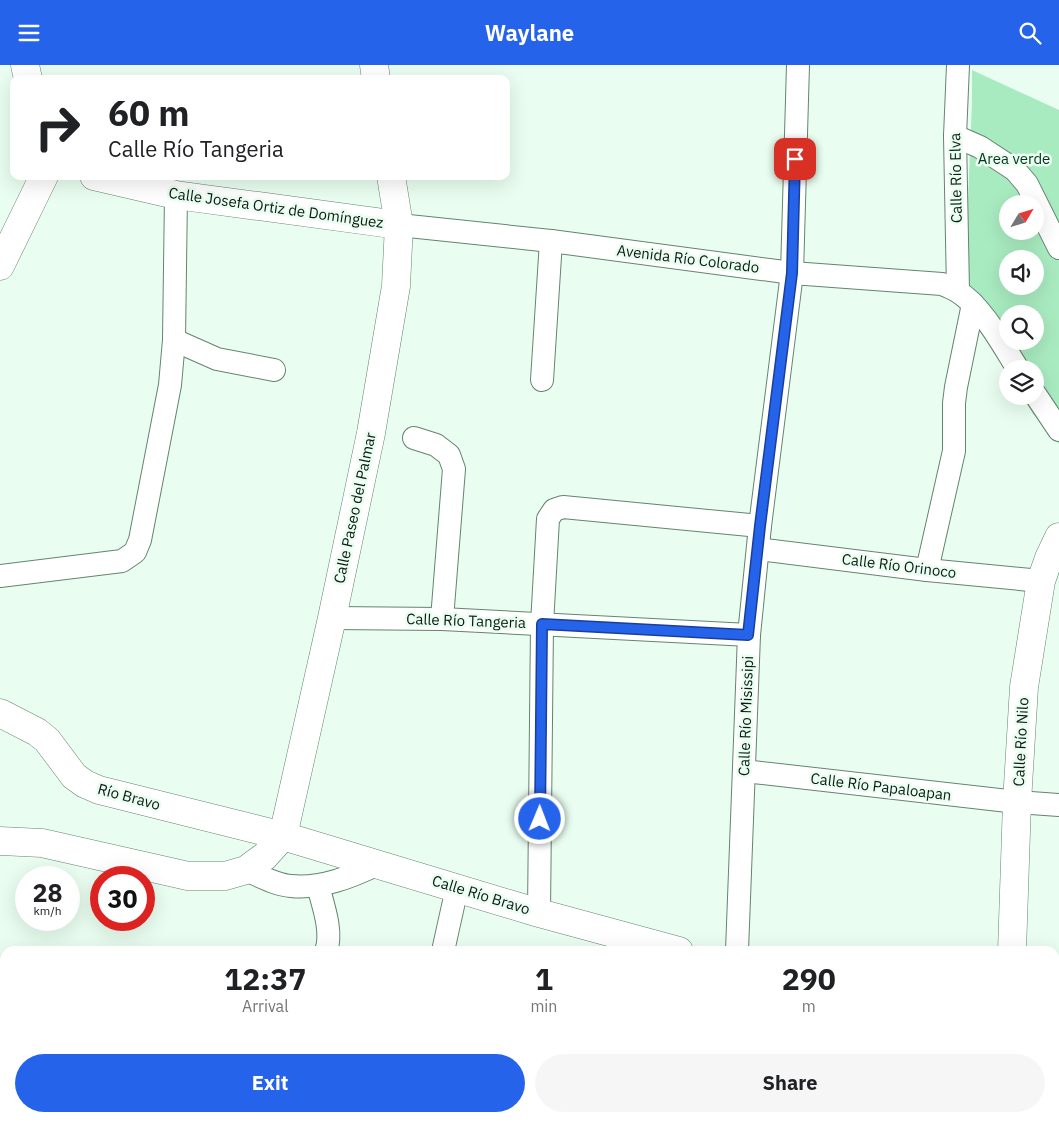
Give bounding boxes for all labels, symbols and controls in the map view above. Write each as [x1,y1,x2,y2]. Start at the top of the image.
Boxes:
text: Waylane [485,18,574,47]
icon: menu [15,19,43,47]
icon: search [1016,19,1044,47]
text: 60 m [108,90,190,136]
icon: right [25,95,90,160]
street label: Calle Río Elva [945,133,966,223]
text: Calle Río Tangeria [108,134,284,163]
pin [774,138,816,180]
icon: arrive [781,145,809,173]
park label: Area verde [978,149,1050,168]
street label: Calle Josefa Ortiz de Domínguez [167,183,385,232]
north arrow [999,195,1044,240]
map controls [999,195,1044,405]
street label: Avenida Río Colorado [616,240,760,277]
button: sound [999,250,1044,295]
button: search [999,305,1044,350]
button: layers [999,360,1044,405]
street label: Calle Paseo del Palmar [329,430,380,585]
street label: Calle Río Orinoco [841,549,957,582]
street label: Calle Río Tangeria [406,609,526,632]
street label: Calle Río Misissipi [734,656,757,776]
street label: Calle Río Nilo [1009,697,1032,787]
street label: Calle Río Papaloapan [810,768,953,805]
street label: Río Bravo [96,779,163,814]
position arrow [513,792,565,844]
speed limit sign: 30 [90,866,155,931]
street label: Calle Río Bravo [430,871,532,918]
text: 28 [32,876,63,909]
text: km/h [33,903,62,918]
text: 12:37 [224,959,306,998]
text: 1 [535,959,553,998]
text: 290 [782,959,836,998]
text: Arrival [242,996,289,1016]
text: min [530,996,557,1016]
text: m [802,996,816,1016]
button: Exit [15,1054,525,1112]
button: Share [535,1054,1045,1112]

